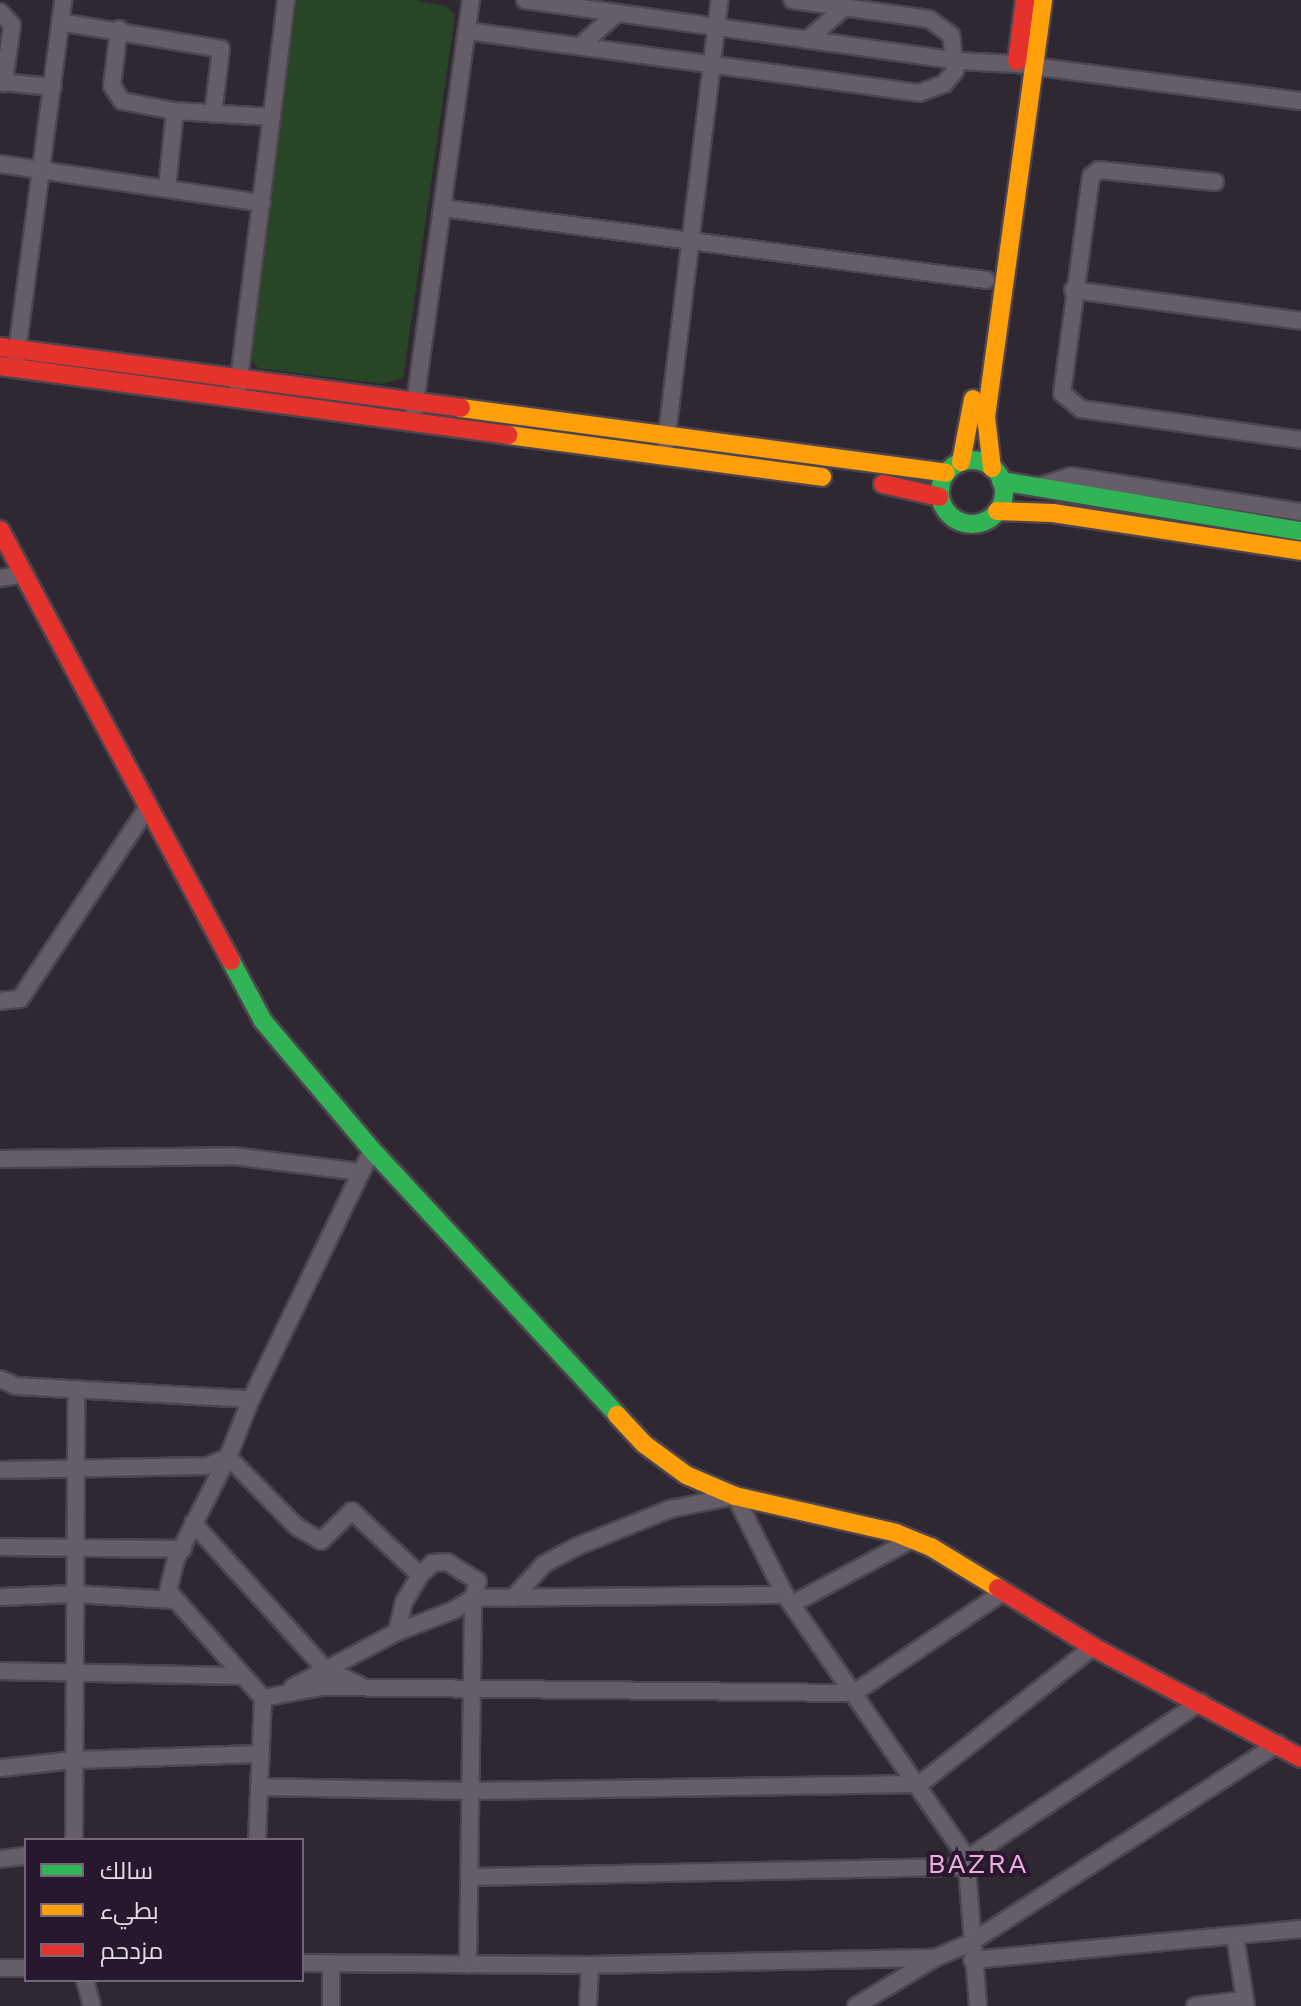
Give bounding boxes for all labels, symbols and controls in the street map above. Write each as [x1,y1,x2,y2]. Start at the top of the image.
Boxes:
legend [24,1838,304,1982]
district label: BAZRA [927,1847,1029,1881]
text: سالك [100,1857,153,1885]
text: بطيء [100,1897,159,1925]
text: مزدحم [100,1937,163,1965]

